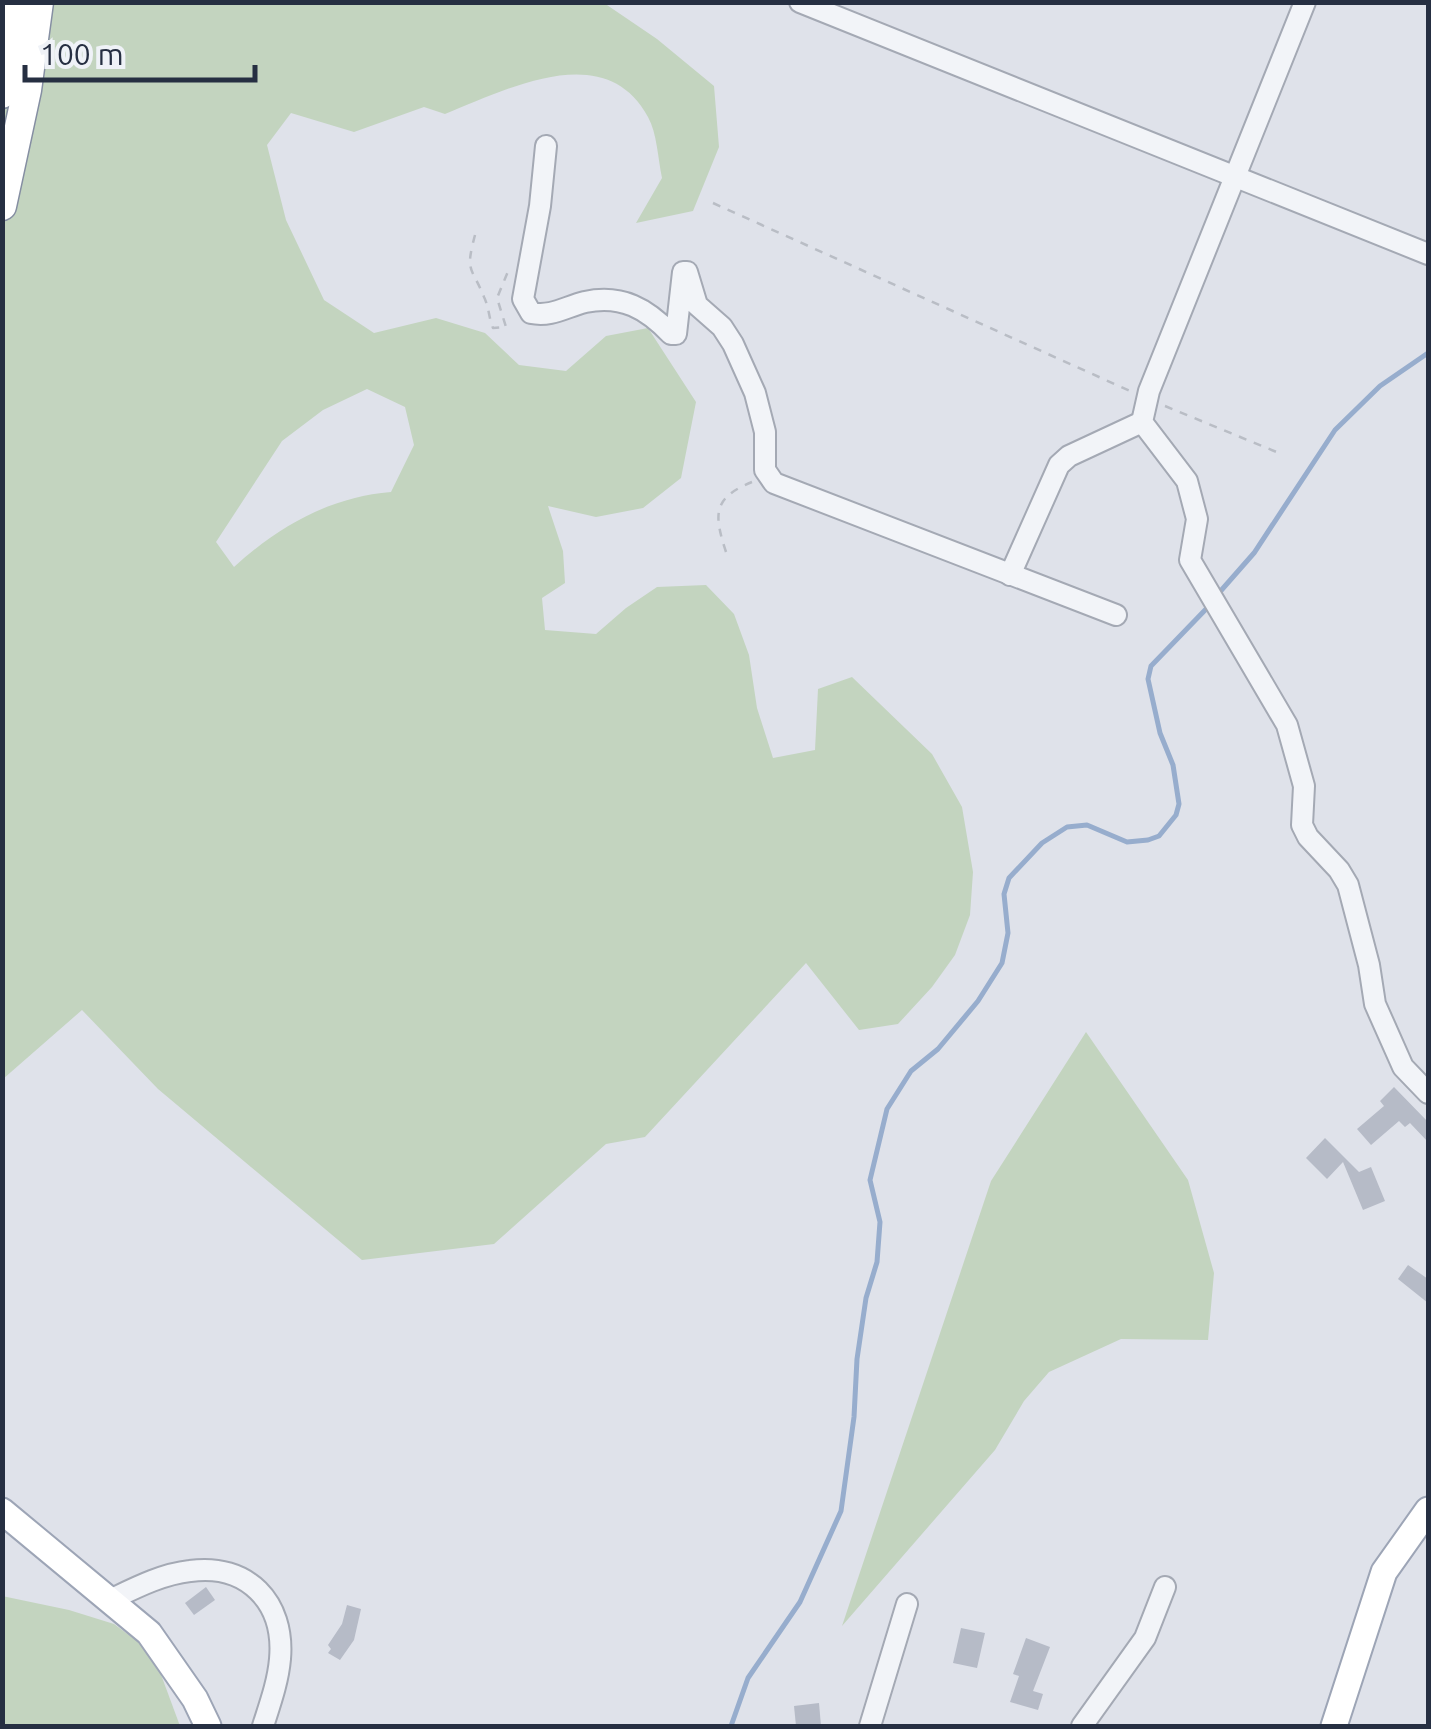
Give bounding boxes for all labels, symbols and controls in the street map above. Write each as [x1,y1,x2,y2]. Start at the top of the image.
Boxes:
scale bar [25,20,255,82]
text: 100 m [40,37,124,71]

